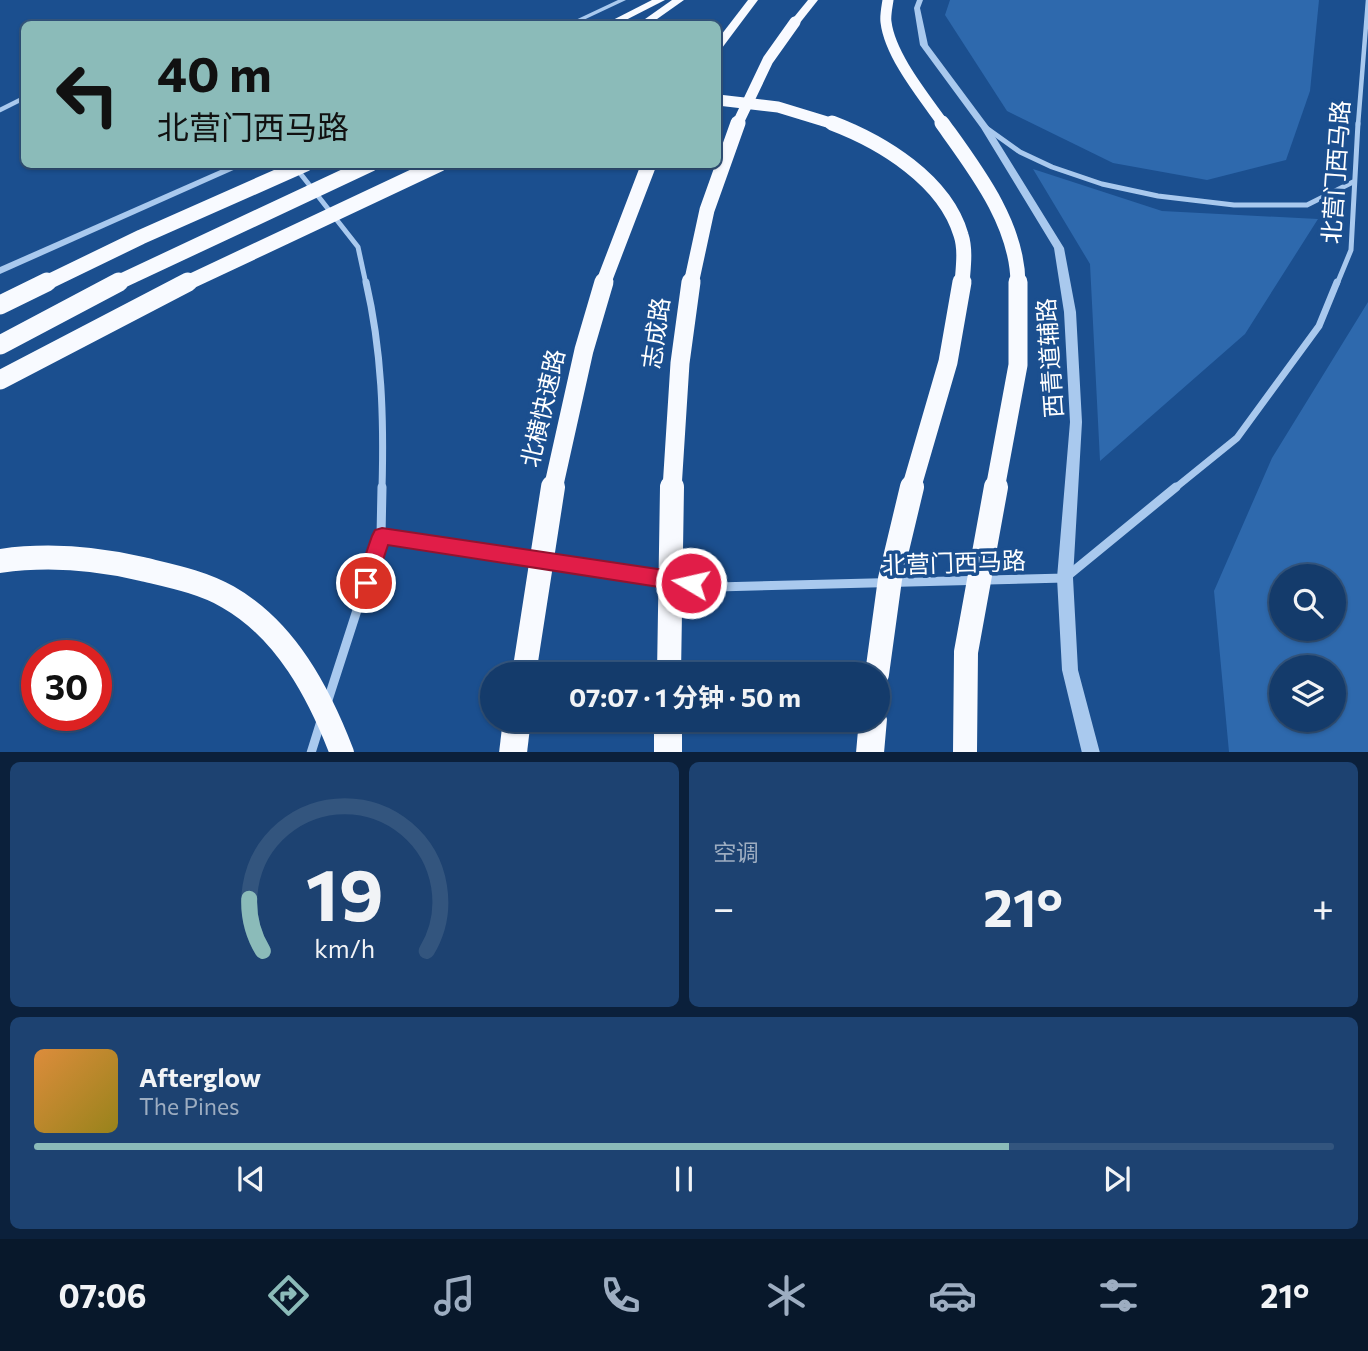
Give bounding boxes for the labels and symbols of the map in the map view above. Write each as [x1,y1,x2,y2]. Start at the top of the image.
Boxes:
street label: 北营门西马路 [1316,99,1354,245]
street label: 志成路 [636,295,674,371]
street label: 西青道辅路 [1030,297,1068,419]
street label: 北横快速路 [514,346,570,470]
street label: 北营门西马路 [882,545,1026,579]
position arrow [654,546,728,620]
pin [336,553,396,613]
speed limit sign: 30 [21,640,112,731]

